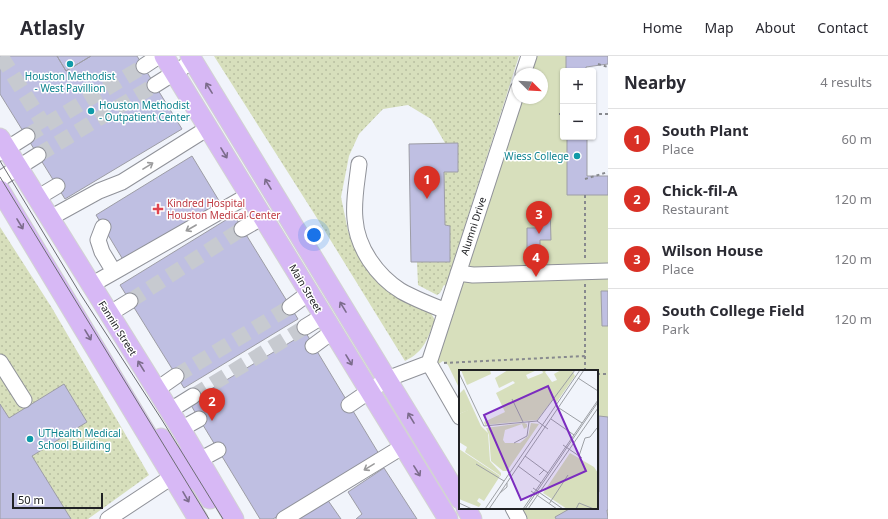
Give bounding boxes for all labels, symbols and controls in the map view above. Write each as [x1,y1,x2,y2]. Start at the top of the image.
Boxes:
text: Atlasly [20,15,85,41]
text: Home [643,18,682,37]
text: Map [704,18,734,37]
text: About [756,18,795,37]
text: Contact [817,18,868,37]
marker: Houston Methodist - West Pavillion [65,59,75,69]
north arrow [512,68,548,104]
map controls [560,68,596,140]
button: + [560,68,596,104]
place label: Houston Methodist - West Pavillion [25,69,116,95]
text: Nearby [624,71,686,94]
text: 4 results [820,73,872,91]
one-way arrow [205,82,213,94]
place label: Houston Methodist - Outpatient Center [99,98,190,124]
button: − [560,104,596,140]
marker: Houston Methodist - Outpatient Center [86,106,96,116]
text: South Plant [662,120,749,140]
text: 1 [633,130,641,148]
text: 60 m [842,130,872,148]
text: Place [662,140,694,158]
one-way arrow [220,147,228,159]
place label: Wiess College [504,149,569,163]
marker: Wiess College [572,151,582,161]
one-way arrow [142,162,153,170]
pin: 1 [414,166,440,199]
one-way arrow [264,179,272,190]
text: Chick-fil-A [662,180,738,200]
text: 2 [633,190,641,208]
text: 120 m [834,190,872,208]
street label: Alumni Drive [457,195,489,257]
place label: Kindred Hospital Houston Medical Center [167,196,280,222]
text: Restaurant [662,200,729,218]
pin: 3 [526,201,552,234]
marker: Kindred Hospital Houston Medical Center [152,203,164,215]
one-way arrow [17,218,25,230]
one-way arrow [185,225,197,233]
your location [304,225,324,245]
text: Wilson House [662,240,763,260]
pin: 4 [523,244,549,277]
text: 3 [633,250,641,268]
text: 120 m [834,250,872,268]
text: Place [662,260,694,278]
street label: Main Street [286,261,326,315]
street label: Fannin Street [96,298,141,359]
text: South College Field [662,300,804,320]
one-way arrow [339,302,347,313]
text: 4 [633,310,641,328]
text: 120 m [834,310,872,328]
text: Park [662,320,689,338]
one-way arrow [84,329,92,341]
one-way arrow [346,354,354,366]
one-way arrow [137,360,145,371]
inset map [459,370,598,509]
pin: 2 [199,388,225,421]
one-way arrow [406,412,414,424]
place label: UTHealth Medical School Building [38,426,121,452]
marker: UTHealth Medical School Building [25,434,35,444]
one-way arrow [364,463,375,471]
one-way arrow [413,465,421,476]
scale bar [12,491,103,510]
one-way arrow [182,491,190,503]
text: 50 m [18,492,44,507]

